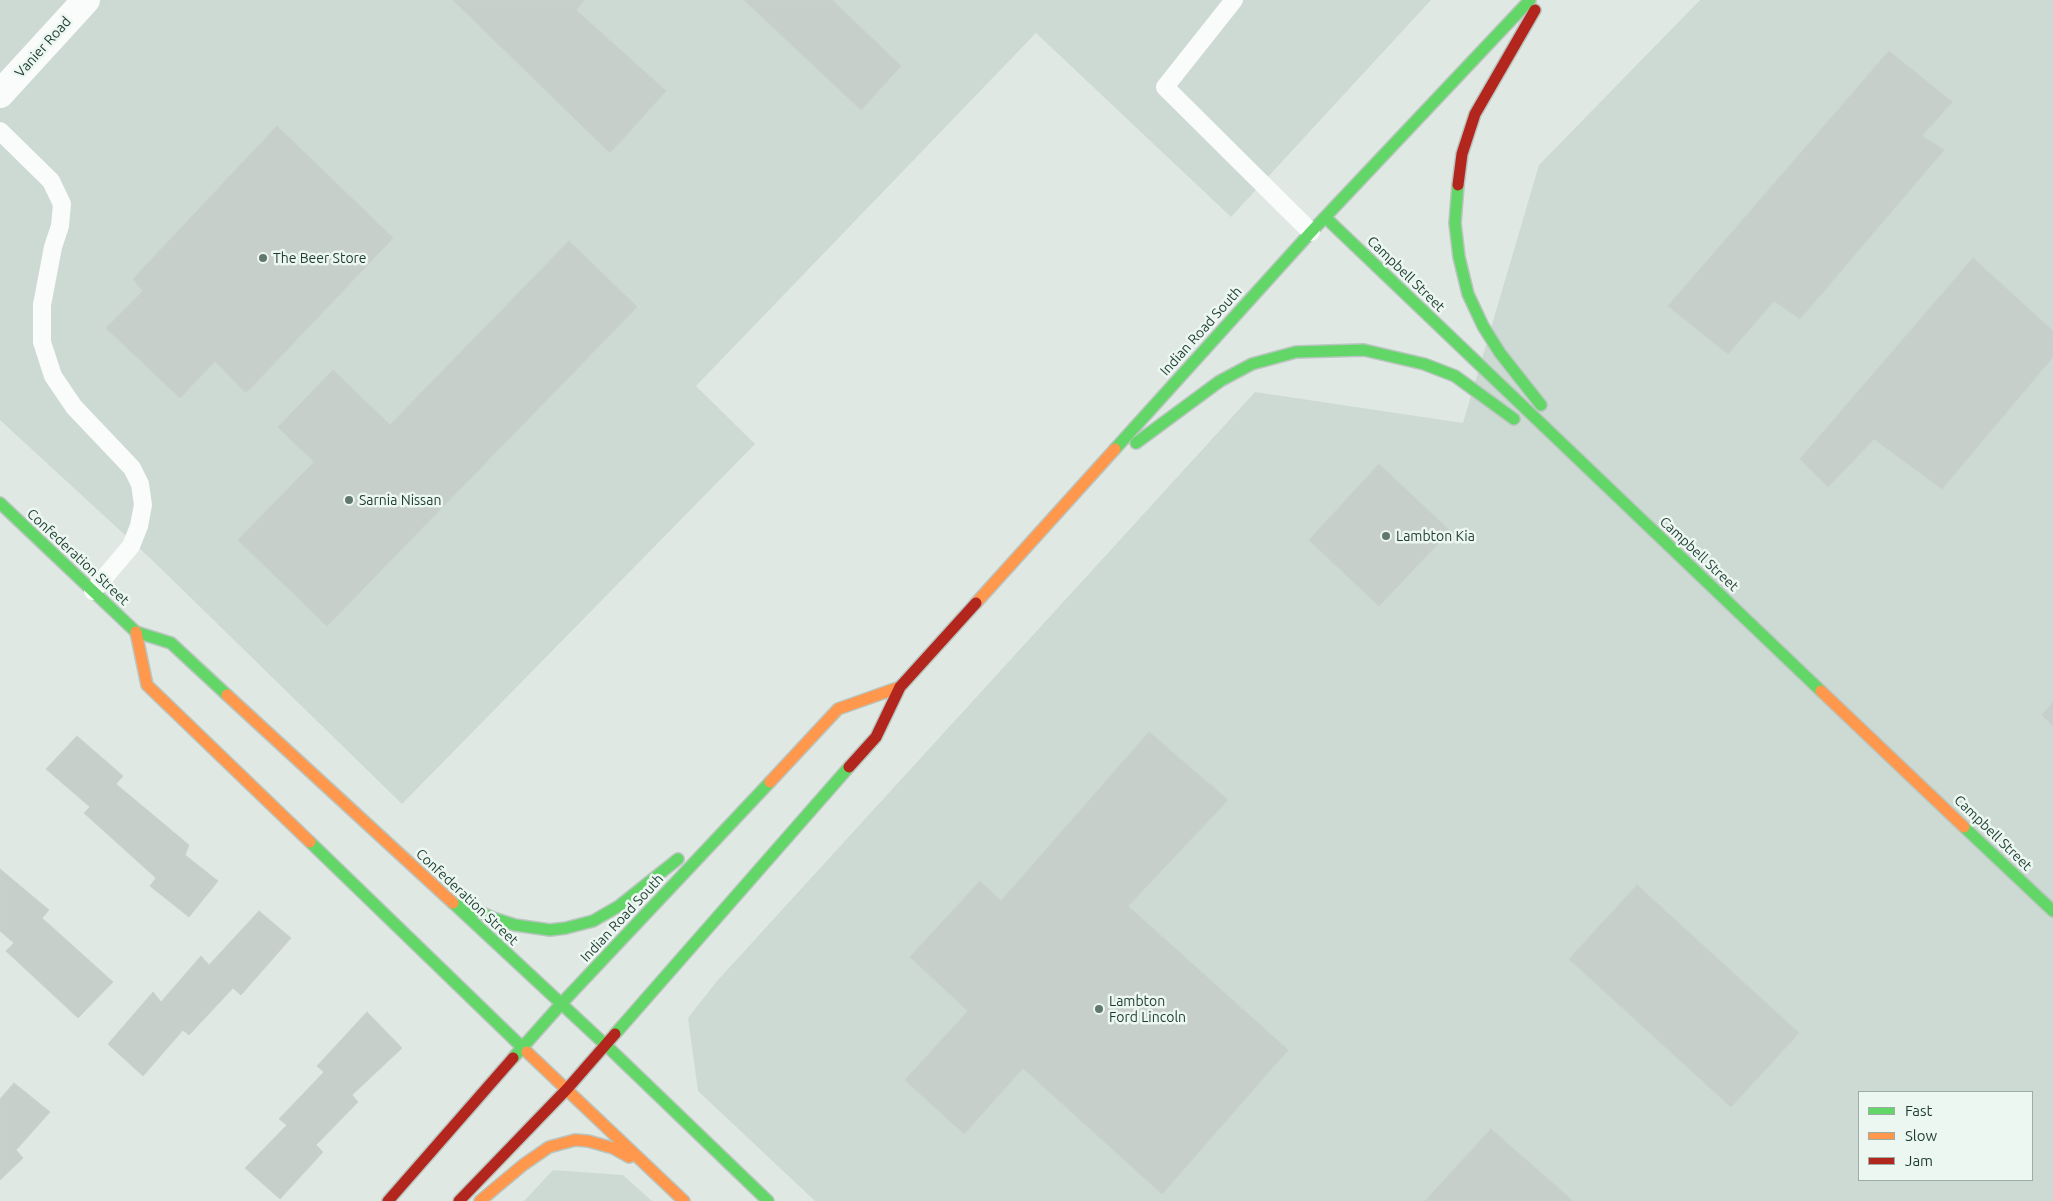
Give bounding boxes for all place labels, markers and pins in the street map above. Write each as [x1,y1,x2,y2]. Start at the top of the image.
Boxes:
place label: The Beer Store [273,250,367,266]
marker: The Beer Store [257,252,269,264]
place label: Sarnia Nissan [359,492,441,508]
marker: Sarnia Nissan [343,494,355,506]
place label: Lambton Kia [1396,528,1475,544]
marker: Lambton Kia [1380,530,1392,542]
place label: Lambton Ford Lincoln [1109,993,1186,1026]
marker: Lambton Ford Lincoln [1093,1003,1105,1015]

